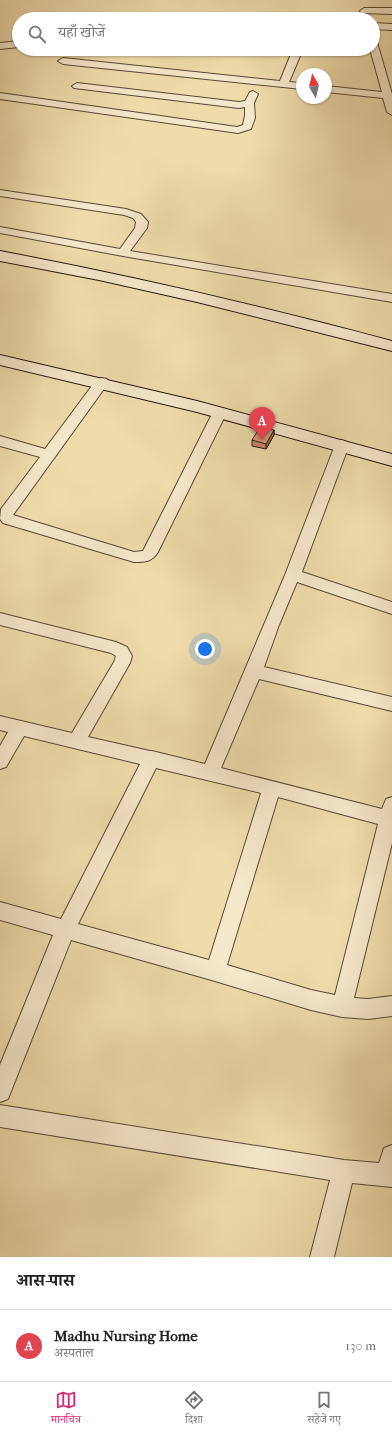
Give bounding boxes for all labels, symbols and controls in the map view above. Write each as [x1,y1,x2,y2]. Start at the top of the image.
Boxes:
search box [12,12,380,56]
icon: search [26,23,48,45]
text: यहाँ खोजें [58,23,105,41]
north arrow [296,68,332,104]
pin: A [249,407,275,440]
your location [195,639,215,659]
text: आस-पास [16,1270,75,1290]
text: Madhu Nursing Home [54,1327,198,1345]
text: A [25,1338,33,1353]
text: 130 m [345,1338,376,1353]
text: अस्पताल [54,1345,94,1360]
tab: मानचित्र [51,1389,81,1430]
tab: दिशा [183,1389,205,1430]
tab: सहेजे गए [307,1389,341,1430]

